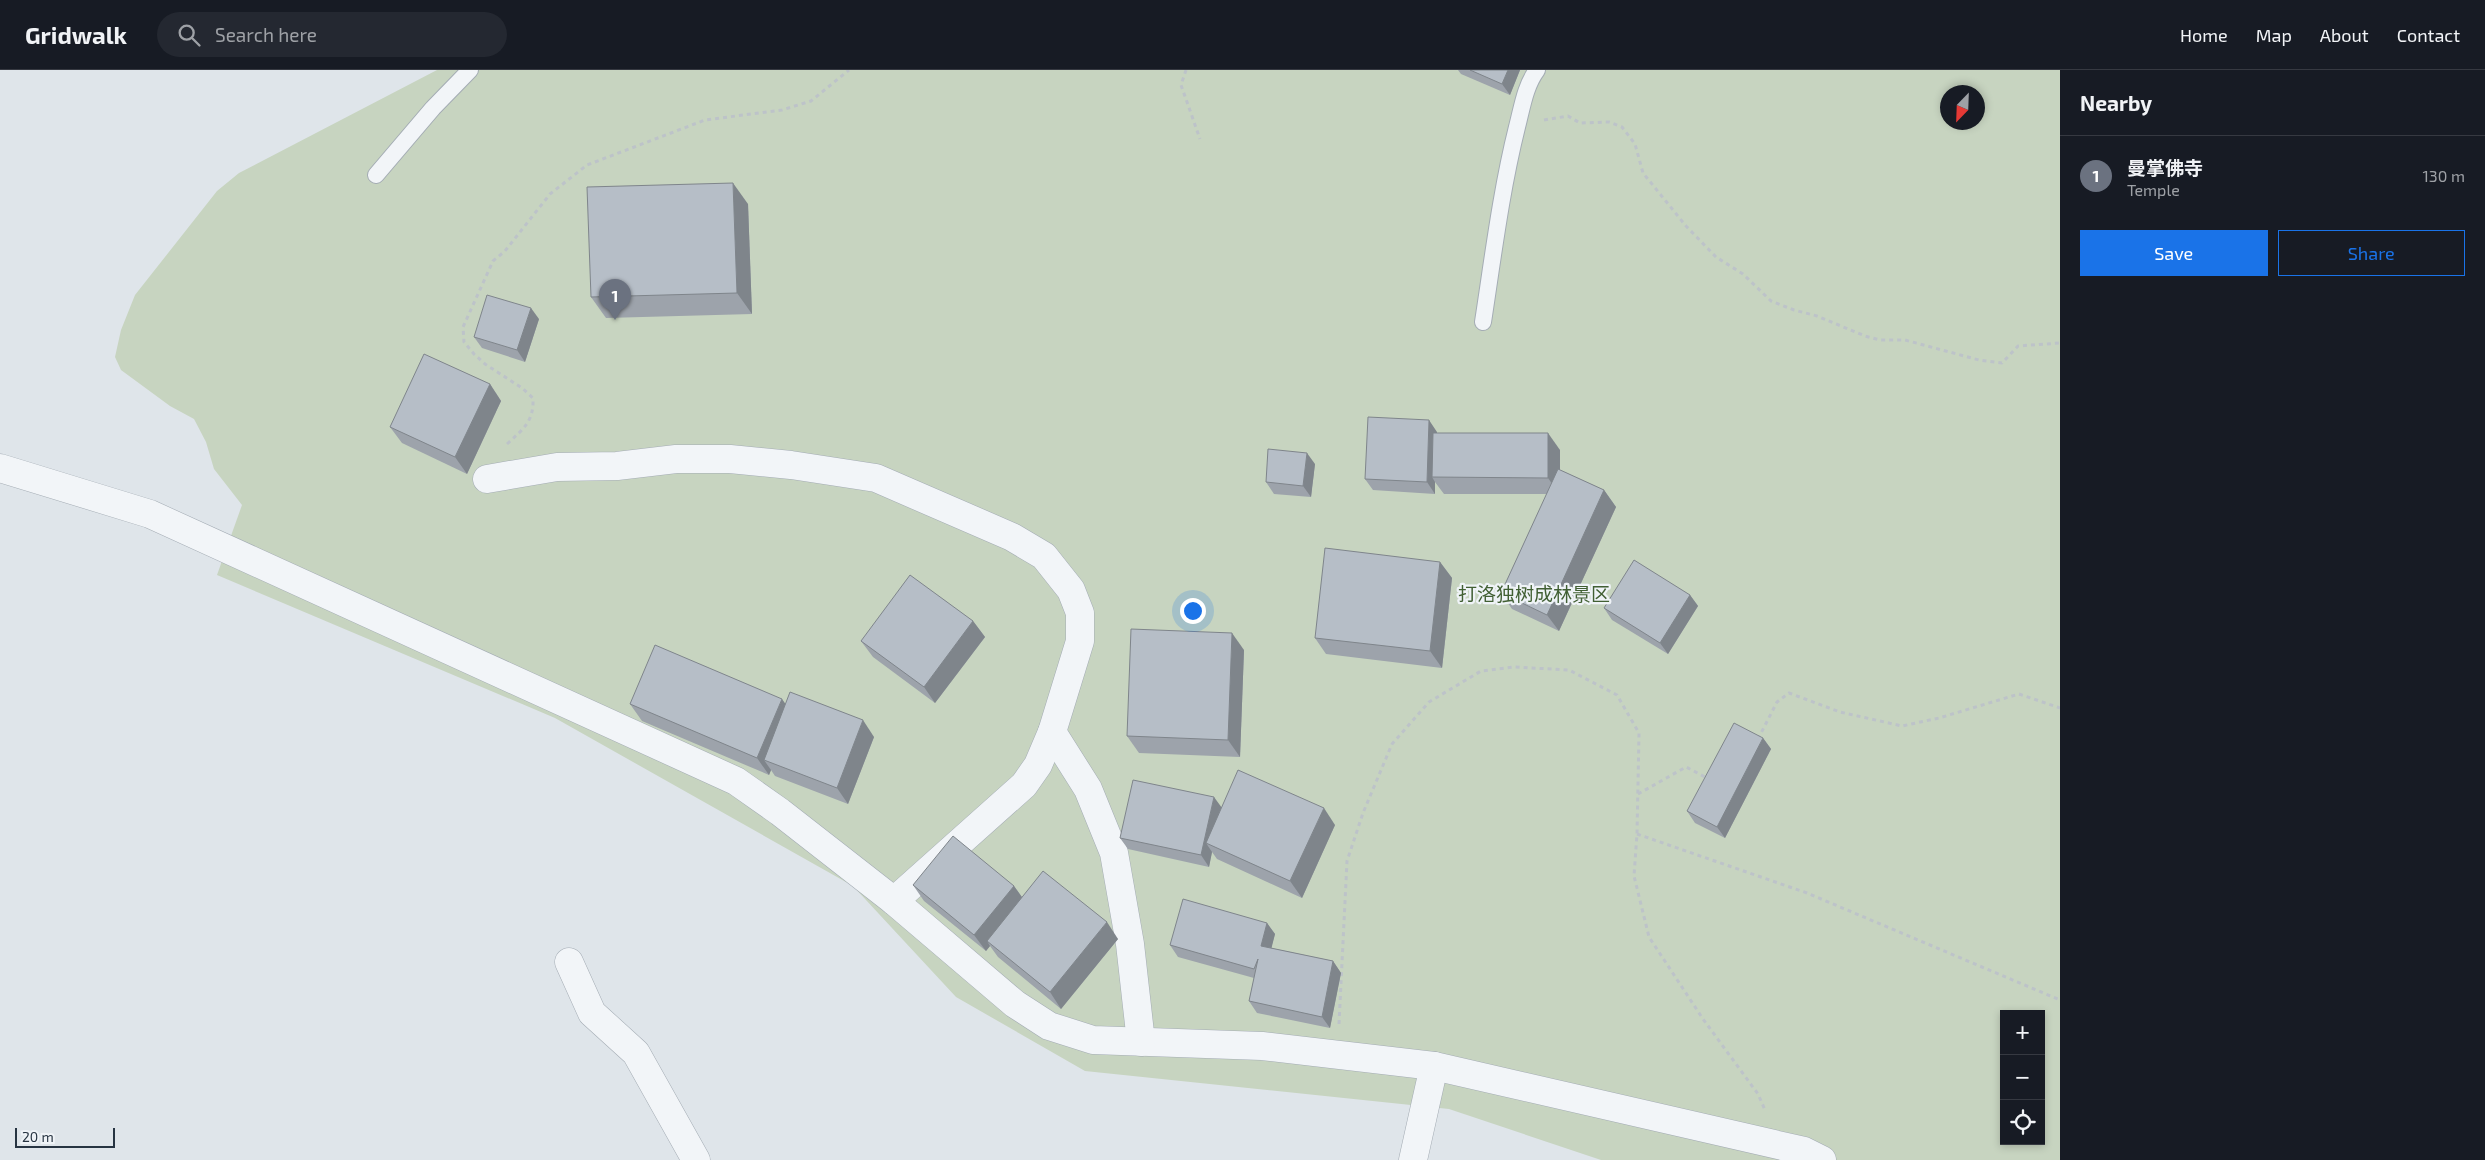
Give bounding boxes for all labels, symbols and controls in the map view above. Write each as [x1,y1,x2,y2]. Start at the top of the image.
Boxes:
search box [157,12,507,57]
text: Gridwalk [25,20,127,49]
icon: search [175,21,203,49]
text: Search here [215,23,317,46]
text: Home [2180,24,2228,46]
text: Map [2256,24,2292,46]
text: About [2320,24,2369,46]
text: Contact [2397,24,2460,46]
north arrow [1940,85,1985,130]
text: Nearby [2080,90,2152,115]
text: 曼掌佛寺 [2127,156,2203,179]
text: 1 [2093,166,2099,185]
text: 130 m [2423,166,2465,185]
text: Temple [2127,180,2180,199]
button: Save [2080,230,2268,276]
button: Share [2278,230,2465,276]
pin: 1 [599,279,631,320]
park label: 打洛独树成林景区 [1458,582,1610,605]
your location [1180,598,1206,624]
map controls [2000,1010,2045,1145]
button: + [2000,1010,2045,1055]
button: − [2000,1055,2045,1100]
button: locate [2000,1100,2045,1145]
scale bar [15,1125,115,1148]
text: 20 m [22,1128,54,1145]

